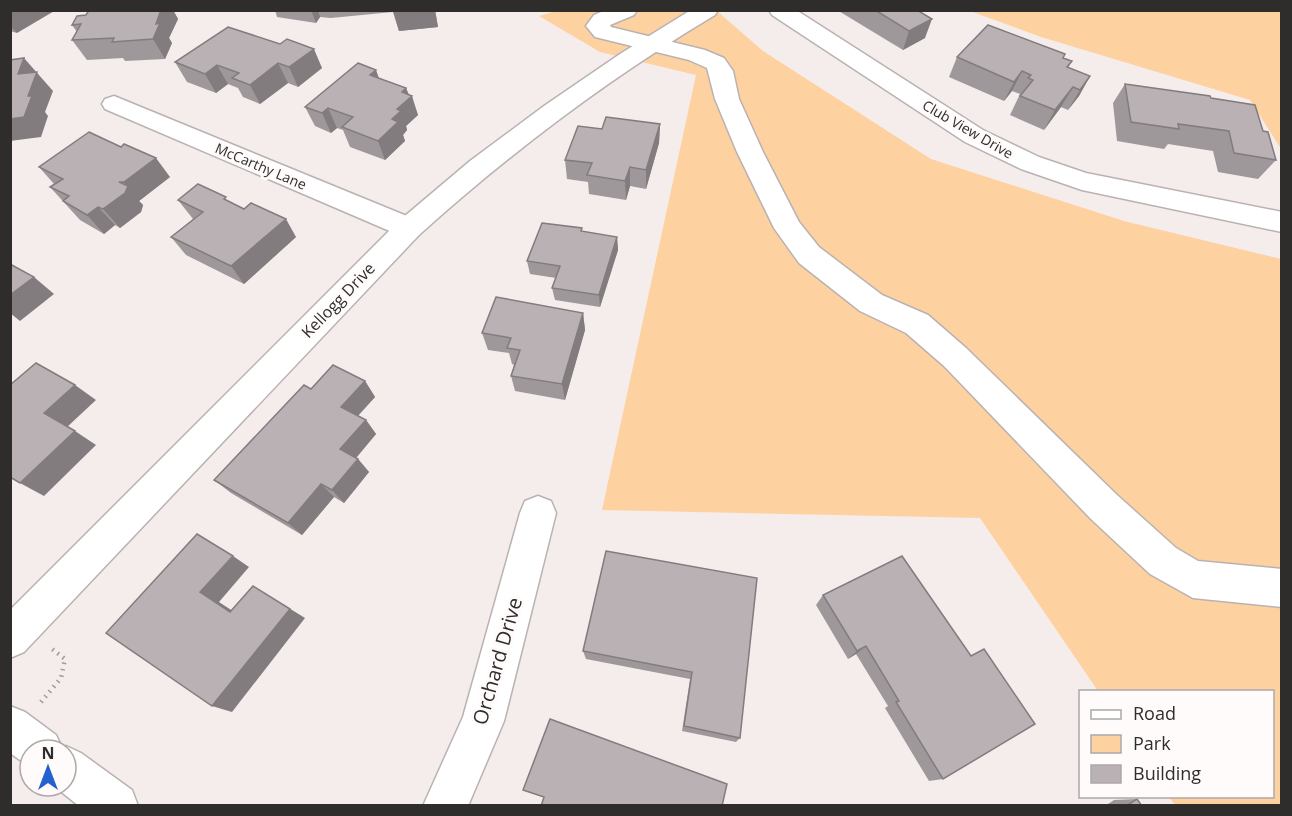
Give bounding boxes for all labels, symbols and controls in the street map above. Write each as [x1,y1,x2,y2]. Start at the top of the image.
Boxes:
street label: Club View Drive [919,95,1017,163]
street label: McCarthy Lane [212,138,310,194]
street label: Kellogg Drive [296,257,380,343]
street label: Orchard Drive [466,594,528,728]
legend [1079,690,1274,798]
text: Road [1133,701,1176,725]
text: Park [1133,731,1171,755]
north arrow [18,738,78,798]
text: N [41,742,55,764]
text: Building [1133,761,1201,785]

